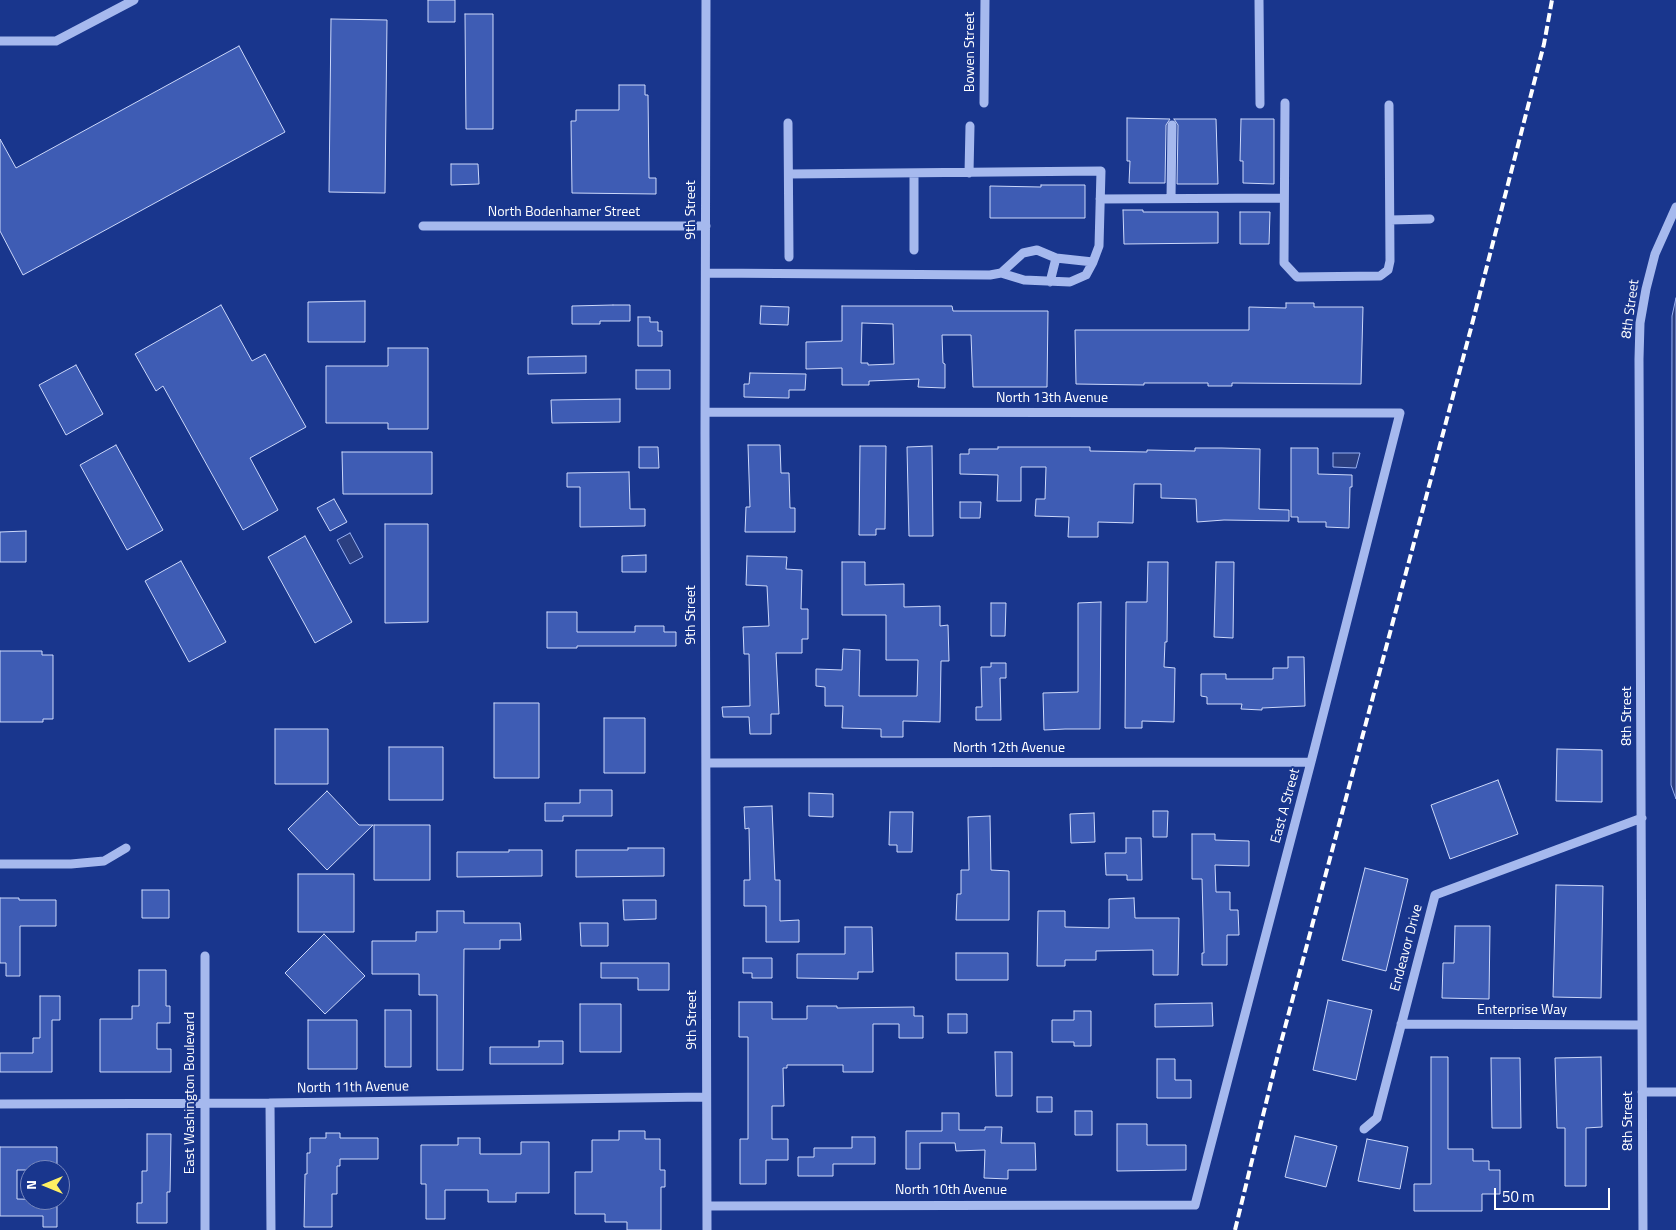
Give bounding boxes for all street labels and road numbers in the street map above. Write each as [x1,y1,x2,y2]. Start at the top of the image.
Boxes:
street label: Bowen Street [963,12,979,92]
street label: 9th Street [684,180,700,240]
street label: North Bodenhamer Street [488,205,640,221]
street label: 8th Street [1619,278,1643,340]
street label: North 13th Avenue [996,391,1108,407]
street label: 9th Street [684,585,700,645]
street label: 8th Street [1620,686,1636,746]
street label: North 12th Avenue [953,741,1065,757]
street label: East A Street [1268,767,1304,845]
street label: Endeavor Drive [1387,903,1427,993]
street label: 9th Street [685,990,701,1050]
street label: Enterprise Way [1477,1003,1567,1019]
street label: East Washington Boulevard [183,1012,199,1174]
street label: North 11th Avenue [297,1079,409,1097]
street label: 8th Street [1621,1091,1637,1151]
street label: North 10th Avenue [895,1183,1007,1199]

